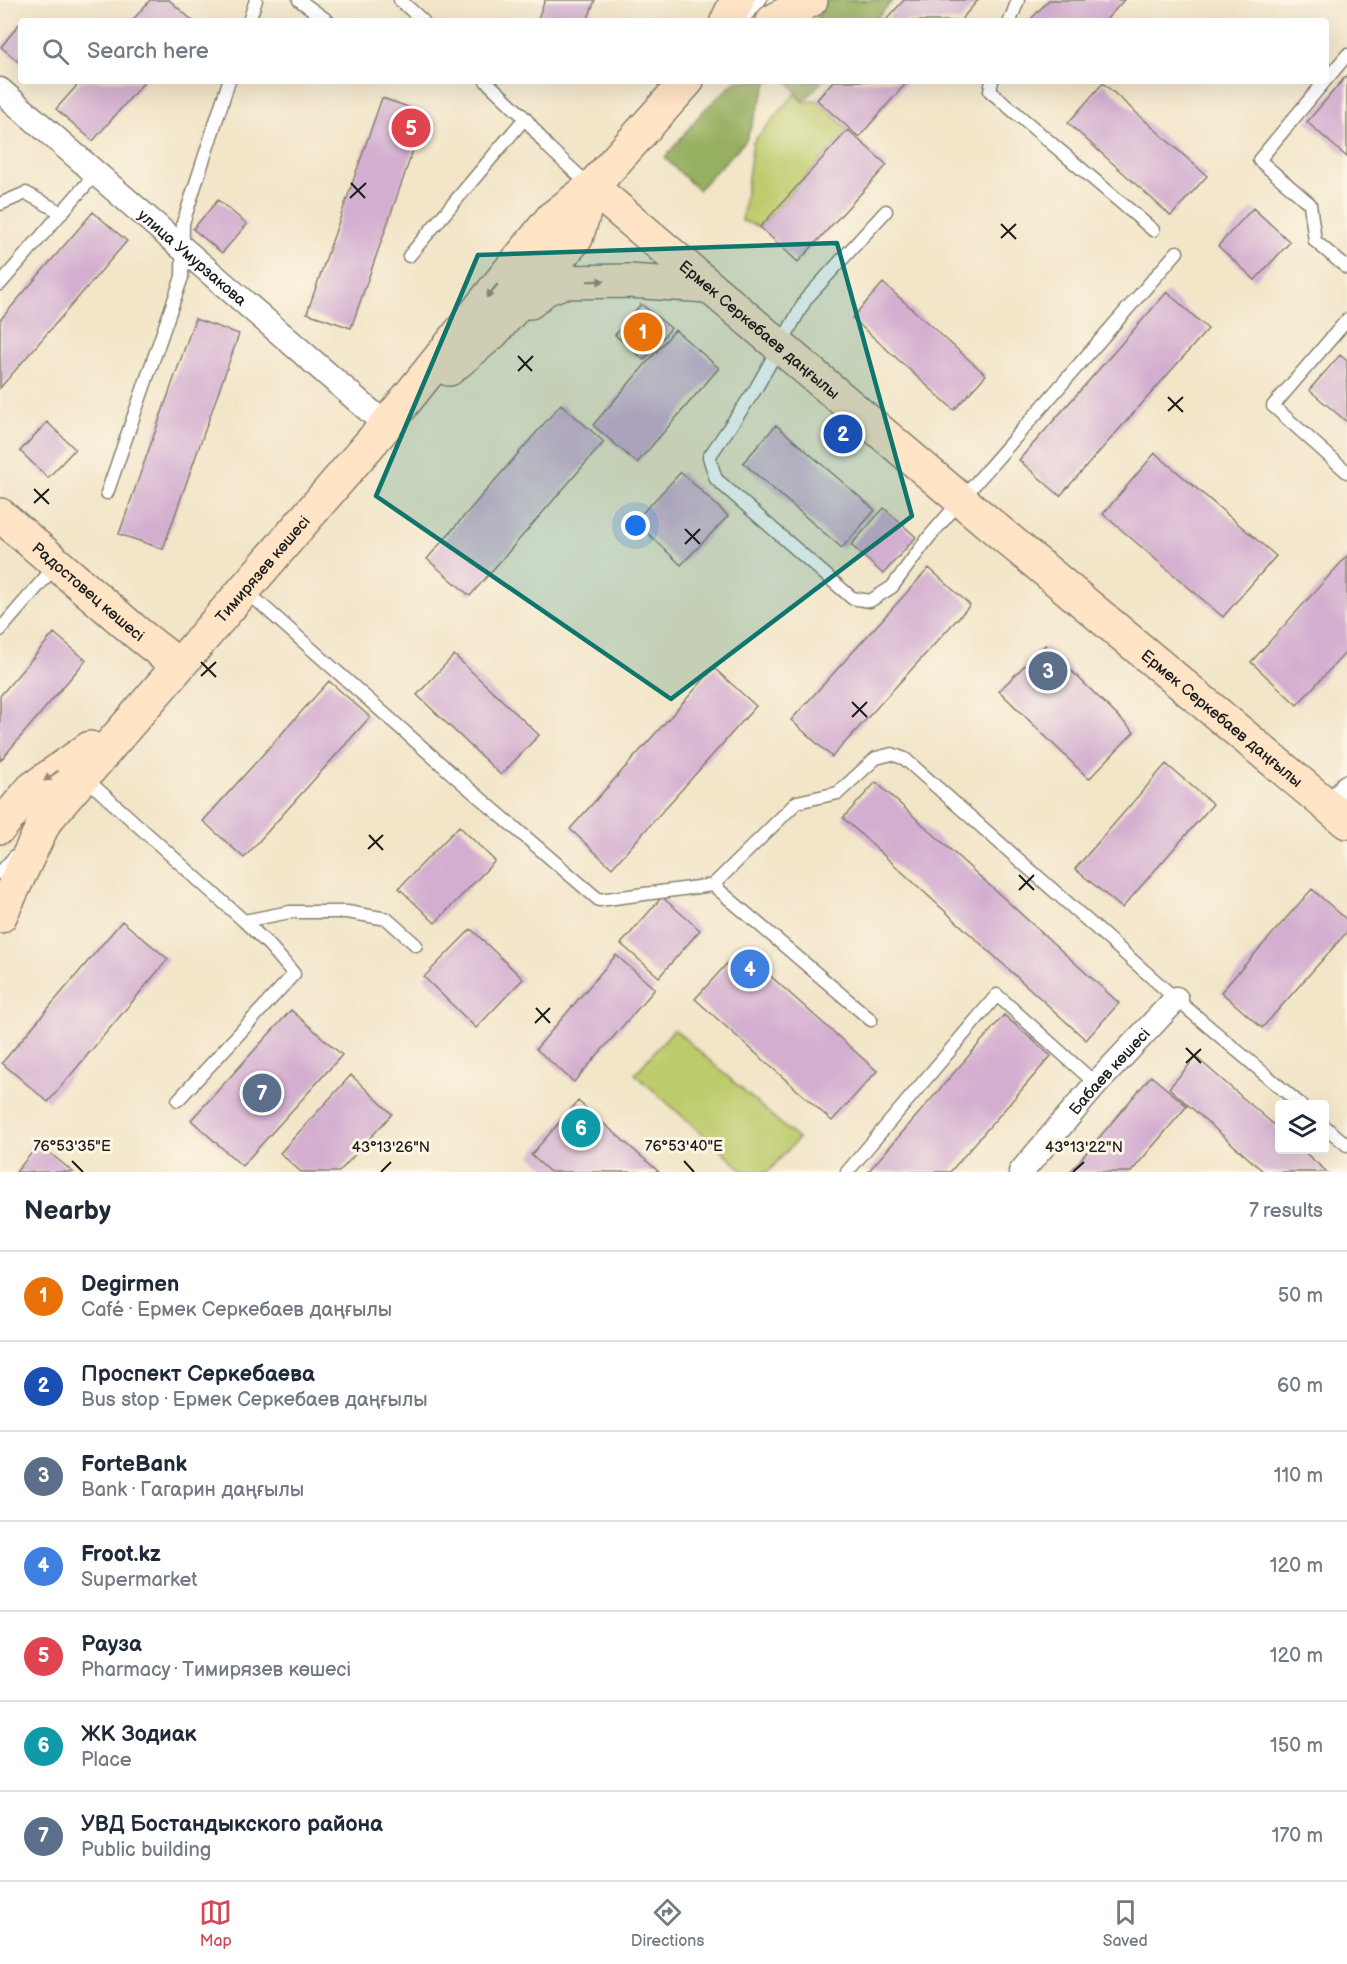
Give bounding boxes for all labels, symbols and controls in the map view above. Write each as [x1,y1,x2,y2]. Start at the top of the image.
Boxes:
search box [18,18,1329,84]
icon: search [39,35,72,68]
text: Search here [87,38,209,65]
pin: 5 [392,106,430,150]
street label: улица Умурзакова [133,206,250,311]
street label: Ермек Серкебаев даңғылы [675,257,843,404]
one-way arrow [587,276,606,286]
one-way arrow [487,284,499,299]
pin: 1 [624,310,662,354]
pin: 2 [824,412,862,456]
your location [621,511,650,540]
street label: Тимирязев көшесі [212,512,315,627]
street label: Радостовец көшесі [28,539,148,646]
street label: Ермек Серкебаев даңғылы [1137,646,1306,792]
pin: 3 [1028,648,1068,694]
one-way arrow [44,770,60,782]
pin: 4 [730,946,770,992]
street label: Бабаев көшесі [1066,1025,1155,1119]
pin: 7 [242,1070,282,1116]
map controls [1275,1100,1329,1154]
button: layers [1275,1100,1329,1154]
pin: 6 [562,1106,600,1150]
text: 76°53'35"E [33,1137,111,1156]
text: 76°53'40"E [645,1137,723,1156]
text: 43°13'26"N [352,1138,430,1157]
text: 43°13'22"N [1045,1138,1123,1157]
text: Nearby [24,1196,111,1227]
text: 7 results [1249,1199,1323,1223]
text: Degirmen [81,1271,179,1298]
text: 1 [39,1284,48,1308]
text: 50 m [1278,1284,1323,1308]
text: Café · Ермек Серкебаев даңғылы [81,1298,392,1322]
text: Проспект Серкебаева [81,1361,315,1388]
text: 2 [38,1374,49,1398]
text: 60 m [1277,1374,1323,1398]
text: Bus stop · Ермек Серкебаев даңғылы [81,1388,428,1412]
text: ForteBank [81,1451,187,1478]
text: 3 [38,1464,49,1488]
text: 110 m [1274,1464,1323,1488]
text: Bank · Гагарин даңғылы [81,1478,304,1502]
text: Froot.kz [81,1541,161,1568]
text: 4 [38,1554,49,1578]
text: 120 m [1270,1554,1323,1578]
text: Supermarket [81,1568,197,1592]
text: Рауза [81,1631,142,1658]
text: 5 [38,1644,49,1668]
text: 120 m [1270,1644,1323,1668]
text: Pharmacy · Тимирязев көшесі [81,1658,351,1682]
text: ЖК Зодиак [81,1721,196,1748]
text: 6 [37,1734,50,1758]
text: 150 m [1270,1734,1323,1758]
text: Place [81,1748,132,1772]
text: УВД Бостандыкского района [81,1811,383,1838]
text: 7 [38,1824,49,1848]
text: 170 m [1272,1824,1323,1848]
text: Public building [81,1838,211,1862]
tab: Map [199,1896,232,1951]
tab: Directions [631,1896,704,1951]
tab: Saved [1103,1896,1148,1951]

